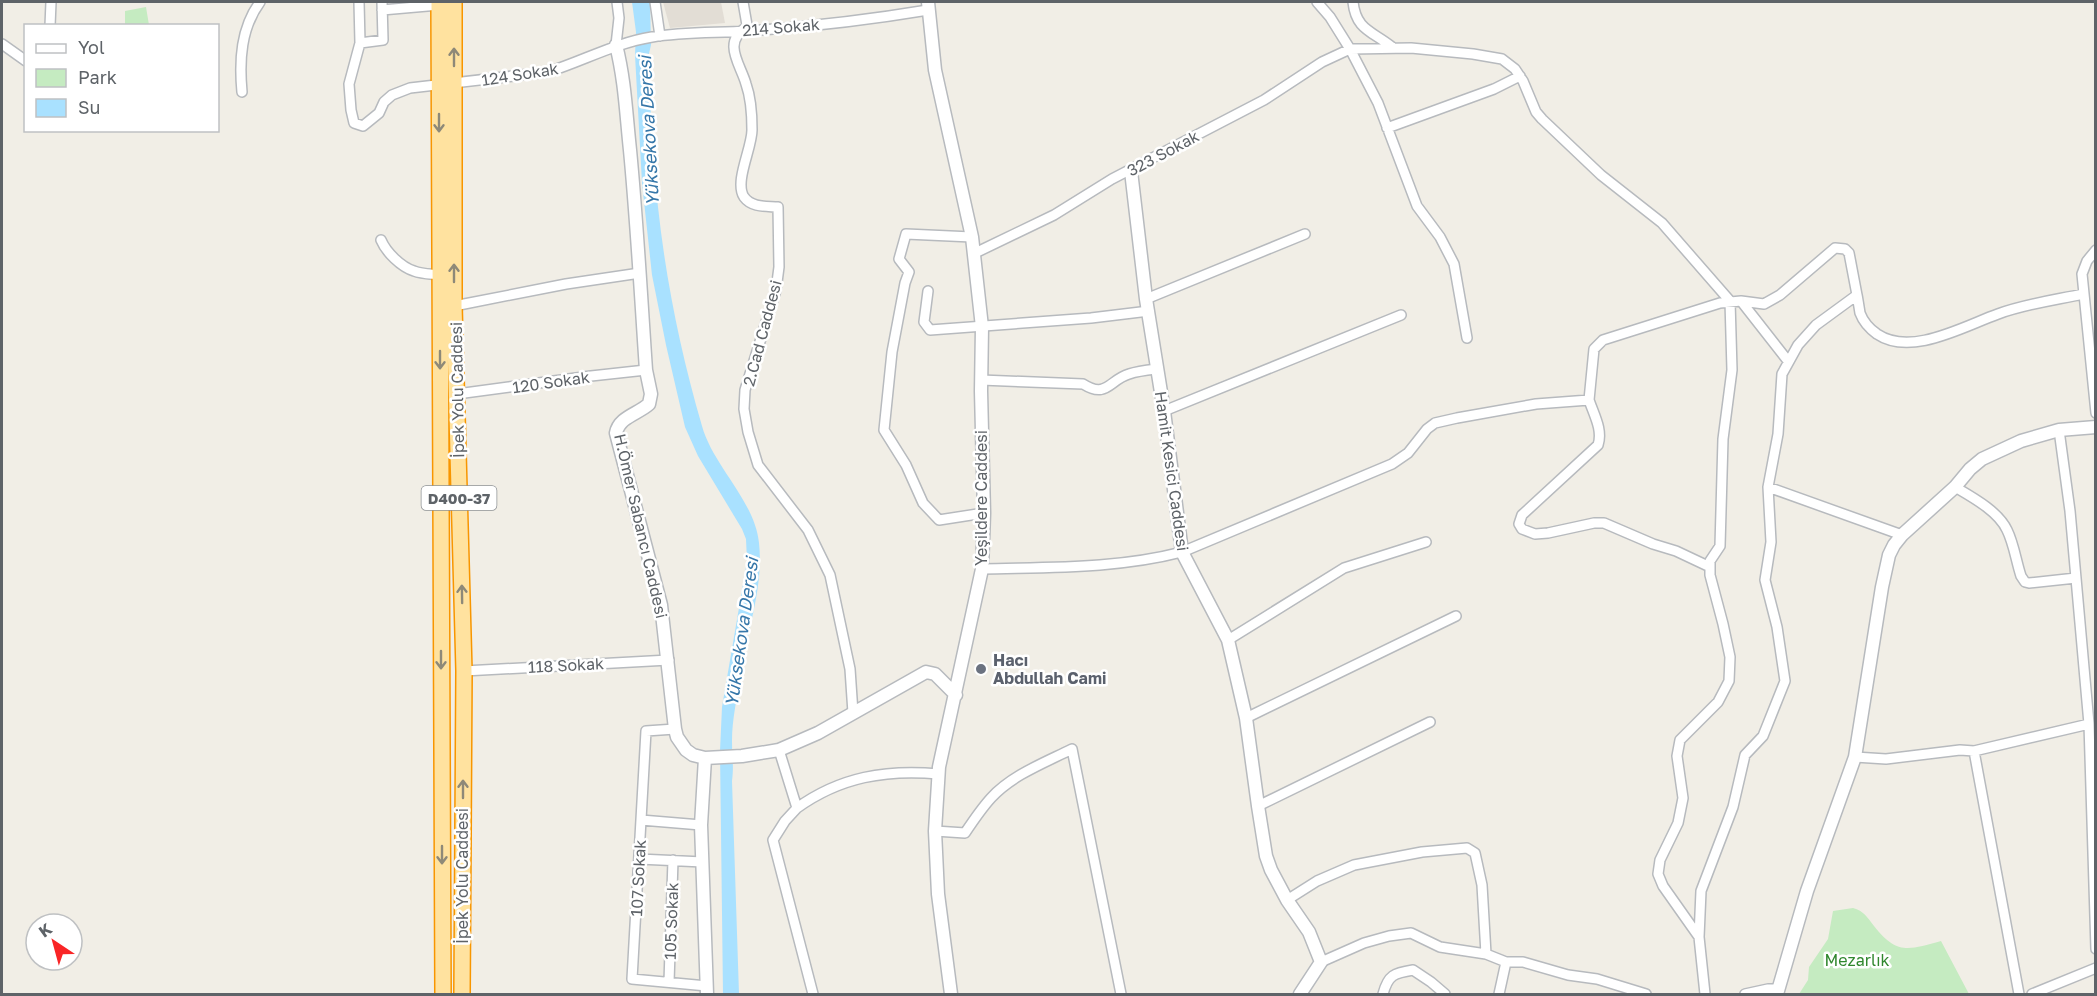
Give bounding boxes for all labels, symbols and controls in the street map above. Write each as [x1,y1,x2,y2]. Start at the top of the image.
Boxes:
street label: 214 Sokak [741,14,821,40]
legend [24,24,219,132]
text: Yol [78,36,105,58]
one-way arrow [448,48,460,68]
water label: Yüksekova Deresi [633,53,663,207]
street label: 124 Sokak [480,58,560,90]
text: Park [78,66,117,88]
text: Su [78,96,100,118]
one-way arrow [433,112,445,132]
street label: 323 Sokak [1124,126,1202,180]
one-way arrow [448,264,460,284]
street label: 2.Cad Caddesi [738,278,786,388]
street label: İpek Yolu Caddesi [446,322,468,458]
one-way arrow [434,349,446,369]
street label: 120 Sokak [511,367,591,397]
street label: Hamit Kesici Caddesi [1151,390,1193,552]
street label: Yeşildere Caddesi [971,430,991,566]
street label: H.Ömer Sabancı Caddesi [610,432,672,620]
road number: D400-37 [422,486,496,510]
water label: Yüksekova Deresi [720,554,763,708]
one-way arrow [456,585,467,605]
one-way arrow [435,649,447,669]
place label: Hacı Abdullah Cami [993,650,1106,688]
street label: 118 Sokak [527,653,605,677]
marker: Hacı Abdullah Cami [974,662,988,676]
one-way arrow [457,780,469,800]
street label: İpek Yolu Caddesi [452,808,472,944]
street label: 107 Sokak [626,839,650,917]
one-way arrow [436,844,448,864]
street label: 105 Sokak [660,882,682,960]
north arrow [24,912,84,972]
text: K [35,918,56,941]
park label: Mezarlık [1825,950,1889,970]

